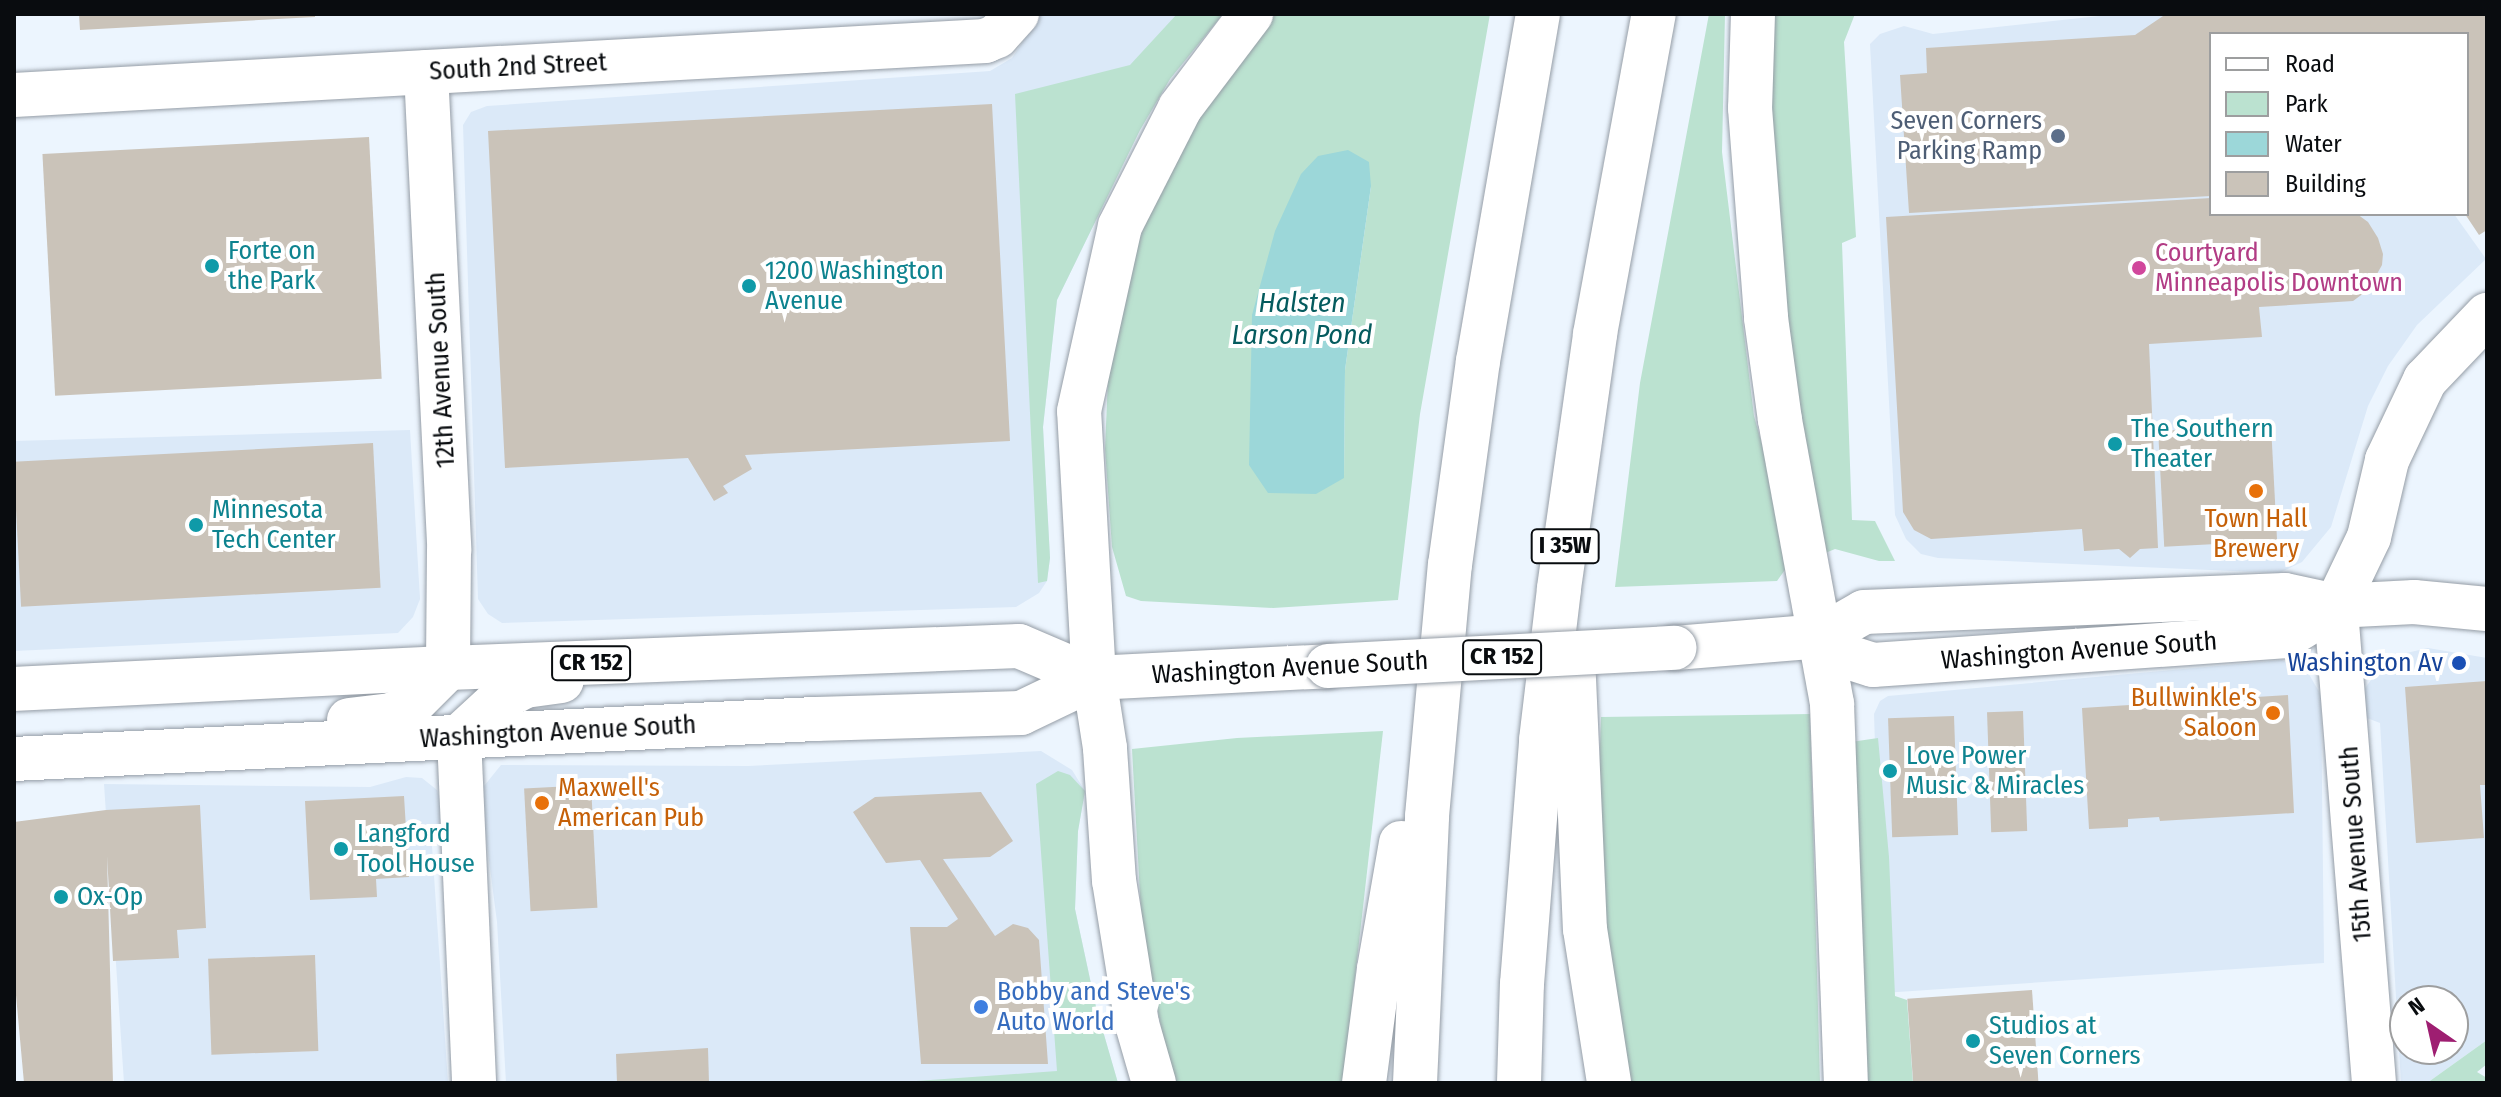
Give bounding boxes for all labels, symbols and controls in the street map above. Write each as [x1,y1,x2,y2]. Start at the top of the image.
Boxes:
legend [2209,32,2469,216]
street label: South 2nd Street [428,47,608,87]
text: Road [2285,50,2335,78]
text: Park [2285,90,2328,118]
place label: Seven Corners Parking Ramp [1890,105,2042,166]
marker: Seven Corners Parking Ramp [2049,127,2067,145]
text: Water [2285,130,2342,158]
text: Building [2285,170,2366,198]
place label: Forte on the Park [228,235,316,296]
place label: Courtyard Minneapolis Downtown [2155,237,2403,298]
place label: 1200 Washington Avenue [765,255,944,316]
marker: Forte on the Park [203,257,221,275]
marker: Courtyard Minneapolis Downtown [2130,259,2148,277]
street label: 12th Avenue South [420,271,462,469]
marker: 1200 Washington Avenue [740,277,758,295]
water label: Halsten Larson Pond [1232,286,1372,352]
place label: The Southern Theater [2131,413,2274,474]
marker: The Southern Theater [2106,435,2124,453]
marker: Town Hall Brewery [2247,482,2265,500]
place label: Minnesota Tech Center [212,494,336,556]
place label: Town Hall Brewery [2204,503,2308,564]
marker: Minnesota Tech Center [187,516,205,534]
road number: I 35W [1529,526,1601,566]
street label: Washington Avenue South [1940,626,2218,676]
road number: CR 152 [1462,637,1542,677]
road number: CR 152 [551,643,631,683]
street label: Washington Avenue South [1151,645,1429,691]
place label: Washington Av [2288,647,2443,679]
marker: Washington Av [2450,654,2468,672]
place label: Bullwinkle's Saloon [2131,682,2257,744]
marker: Bullwinkle's Saloon [2264,704,2282,722]
street label: Washington Avenue South [419,709,697,755]
place label: Love Power Music & Miracles [1906,740,2084,802]
street label: 15th Avenue South [2334,745,2378,943]
marker: Love Power Music & Miracles [1881,762,1899,780]
place label: Maxwell's American Pub [558,772,704,834]
marker: Maxwell's American Pub [533,794,551,812]
place label: Langford Tool House [357,818,475,880]
marker: Langford Tool House [332,840,350,858]
place label: Ox-Op [77,881,143,913]
marker: Ox-Op [52,888,70,906]
place label: Bobby and Steve's Auto World [997,976,1191,1038]
north arrow [2389,985,2469,1065]
text: N [2403,991,2429,1021]
marker: Bobby and Steve's Auto World [972,998,990,1016]
place label: Studios at Seven Corners [1989,1010,2141,1072]
marker: Studios at Seven Corners [1964,1032,1982,1050]

